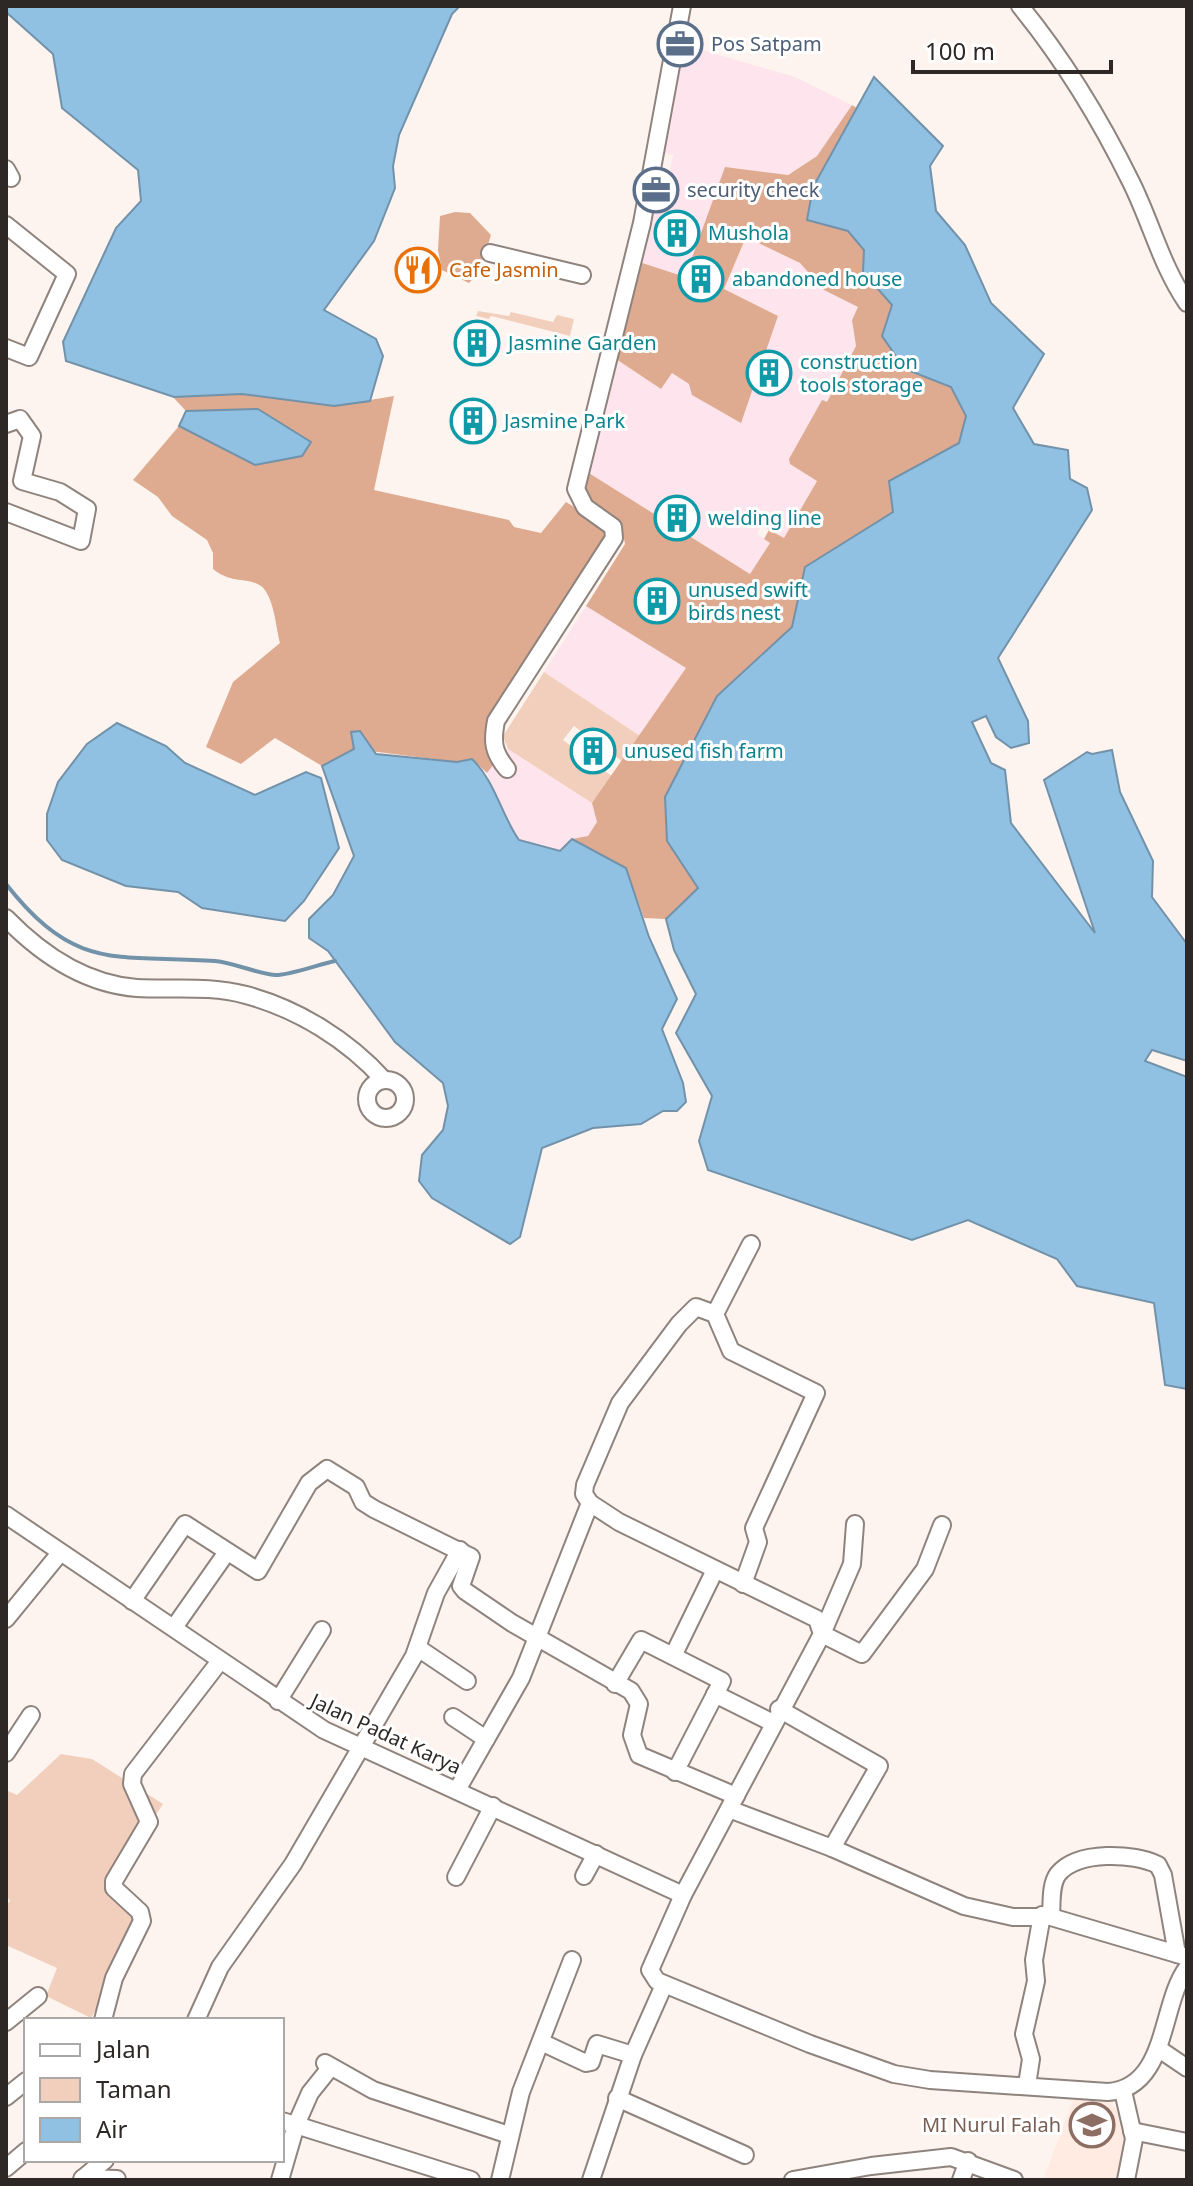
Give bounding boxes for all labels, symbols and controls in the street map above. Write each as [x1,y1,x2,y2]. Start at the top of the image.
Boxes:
office icon: Pos Satpam [656,20,704,68]
scale bar [913,24,1111,74]
place label: Pos Satpam [711,30,822,57]
text: 100 m [925,34,995,67]
office icon: security check [632,166,680,214]
place label: security check [687,176,820,203]
building icon: Mushola [653,209,701,257]
place label: Mushola [708,219,789,246]
restaurant icon: Cafe Jasmin [394,246,442,294]
building icon: abandoned house [677,255,725,303]
place label: Cafe Jasmin [449,256,559,283]
place label: abandoned house [732,265,902,292]
building icon: Jasmine Garden [453,319,501,367]
place label: Jasmine Garden [506,329,657,356]
place label: construction tools storage [800,348,923,398]
building icon: construction tools storage [745,349,793,397]
building icon: Jasmine Park [449,397,497,445]
place label: Jasmine Park [502,407,626,434]
building icon: welding line [653,494,701,542]
place label: welding line [708,504,821,531]
place label: unused swift birds nest [688,576,808,626]
building icon: unused swift birds nest [633,577,681,625]
building icon: unused fish farm [569,727,617,775]
place label: unused fish farm [624,737,784,764]
street label: Jalan Padat Karya [305,1686,466,1780]
legend [24,2018,284,2162]
text: Jalan [94,2032,151,2065]
text: Taman [96,2072,172,2105]
school or university icon: MI Nurul Falah [1068,2101,1116,2149]
place label: MI Nurul Falah [922,2111,1061,2138]
text: Air [96,2112,128,2145]

